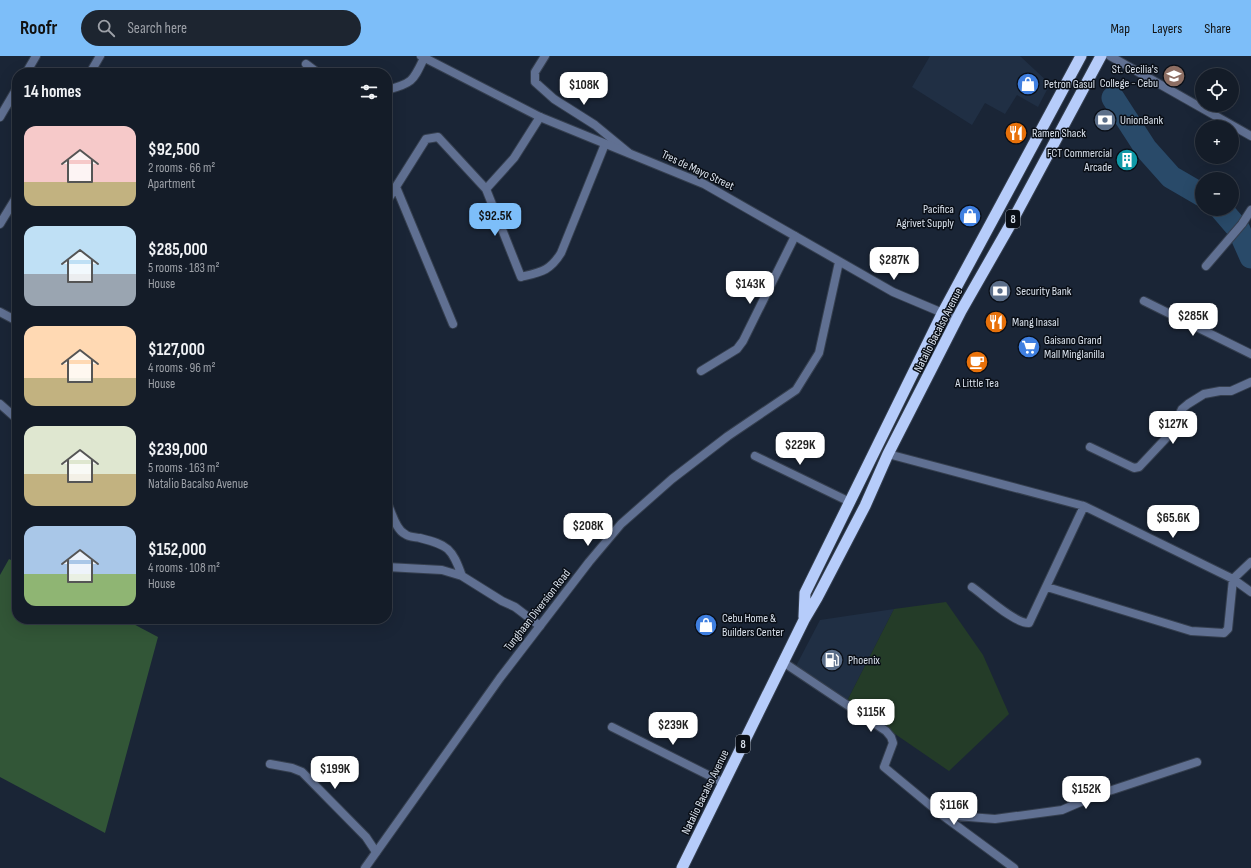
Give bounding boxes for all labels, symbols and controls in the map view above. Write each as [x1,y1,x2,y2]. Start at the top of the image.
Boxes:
search box [81,10,361,46]
text: Roofr [20,17,57,40]
icon: search [95,17,117,39]
text: Search here [127,19,187,38]
text: Map [1110,20,1130,37]
text: Layers [1152,20,1182,37]
text: Share [1204,20,1231,37]
place label: St. Cecilia's College - Cebu [1100,62,1158,91]
school or university icon: St. Cecilia's College - Cebu [1161,63,1187,89]
map controls [1195,68,1239,216]
button: locate [1195,68,1239,112]
shop icon: Petron Gasul [1015,71,1041,97]
pin: $108K [556,72,612,106]
text: $108K [569,77,599,93]
place label: Petron Gasul [1044,77,1095,92]
icon: filters [358,81,380,103]
text: 14 homes [24,82,81,102]
bank icon: UnionBank [1092,107,1118,133]
place label: UnionBank [1120,113,1164,128]
restaurant icon: Ramen Shack [1003,120,1029,146]
button: + [1195,120,1239,164]
place label: Ramen Shack [1032,126,1086,141]
text: $92,500 [148,140,200,160]
icon: home [56,142,104,190]
place label: FCT Commercial Arcade [1047,146,1112,175]
street label: Tres de Mayo Street [659,147,737,194]
building icon: FCT Commercial Arcade [1114,147,1140,173]
text: 2 rooms · 66 m² [148,160,215,176]
button: − [1195,172,1239,216]
text: Apartment [148,176,195,192]
place label: Pacifica Agrivet Supply [895,202,954,231]
pin: $92.5K [462,203,528,237]
shop icon: Pacifica Agrivet Supply [957,203,983,229]
text: $92.5K [478,208,512,224]
road number: 8 [1006,210,1020,228]
text: $285,000 [148,240,208,260]
icon: home [56,242,104,290]
pin: $287K [866,247,922,281]
text: $287K [879,252,909,268]
text: 5 rooms · 183 m² [148,260,219,276]
pin: $143K [722,271,778,305]
text: House [148,276,175,292]
text: $143K [735,276,765,292]
bank icon: Security Bank [987,278,1013,304]
place label: Security Bank [1016,284,1072,299]
street label: Natalio Bacalso Avenue [911,285,966,375]
pin: $285K [1165,303,1221,337]
text: $285K [1178,308,1208,324]
restaurant icon: Mang Inasal [983,309,1009,335]
place label: Mang Inasal [1012,315,1059,330]
place label: Gaisano Grand Mall Minglanilla [1044,333,1105,362]
supermarket icon: Gaisano Grand Mall Minglanilla [1016,334,1042,360]
text: $127,000 [148,340,205,360]
icon: home [56,342,104,390]
cafe icon: A Little Tea [964,349,990,375]
text: 4 rooms · 96 m² [148,360,215,376]
text: House [148,376,175,392]
place label: A Little Tea [954,376,999,391]
pin: $127K [1145,411,1201,445]
text: $127K [1158,416,1188,432]
pin: $229K [772,432,828,466]
text: $229K [785,437,815,453]
text: $239,000 [148,440,208,460]
icon: home [56,442,104,490]
text: 5 rooms · 163 m² [148,460,219,476]
text: Natalio Bacalso Avenue [148,476,248,492]
pin: $65.6K [1140,505,1206,539]
text: $65.6K [1156,510,1190,526]
pin: $208K [560,513,616,547]
text: $208K [572,518,604,534]
text: $152,000 [148,540,206,560]
icon: home [56,542,104,590]
text: 4 rooms · 108 m² [148,560,220,576]
street label: Tunghaan Diversion Road [501,566,574,654]
text: House [148,576,175,592]
place label: Cebu Home & Builders Center [722,611,784,640]
shop icon: Cebu Home & Builders Center [693,612,719,638]
fuel station icon: Phoenix [819,647,845,673]
place label: Phoenix [848,653,880,668]
pin: $115K [843,699,899,733]
text: $115K [857,704,886,720]
pin: $239K [645,712,701,746]
text: $239K [658,717,688,733]
road number: 8 [736,735,750,753]
street label: Natalio Bacalso Avenue [678,747,733,837]
pin: $199K [307,756,363,790]
text: $199K [320,761,350,777]
pin: $152K [1058,776,1114,810]
text: $152K [1071,781,1101,797]
pin: $116K [926,792,982,826]
text: $116K [939,797,969,813]

